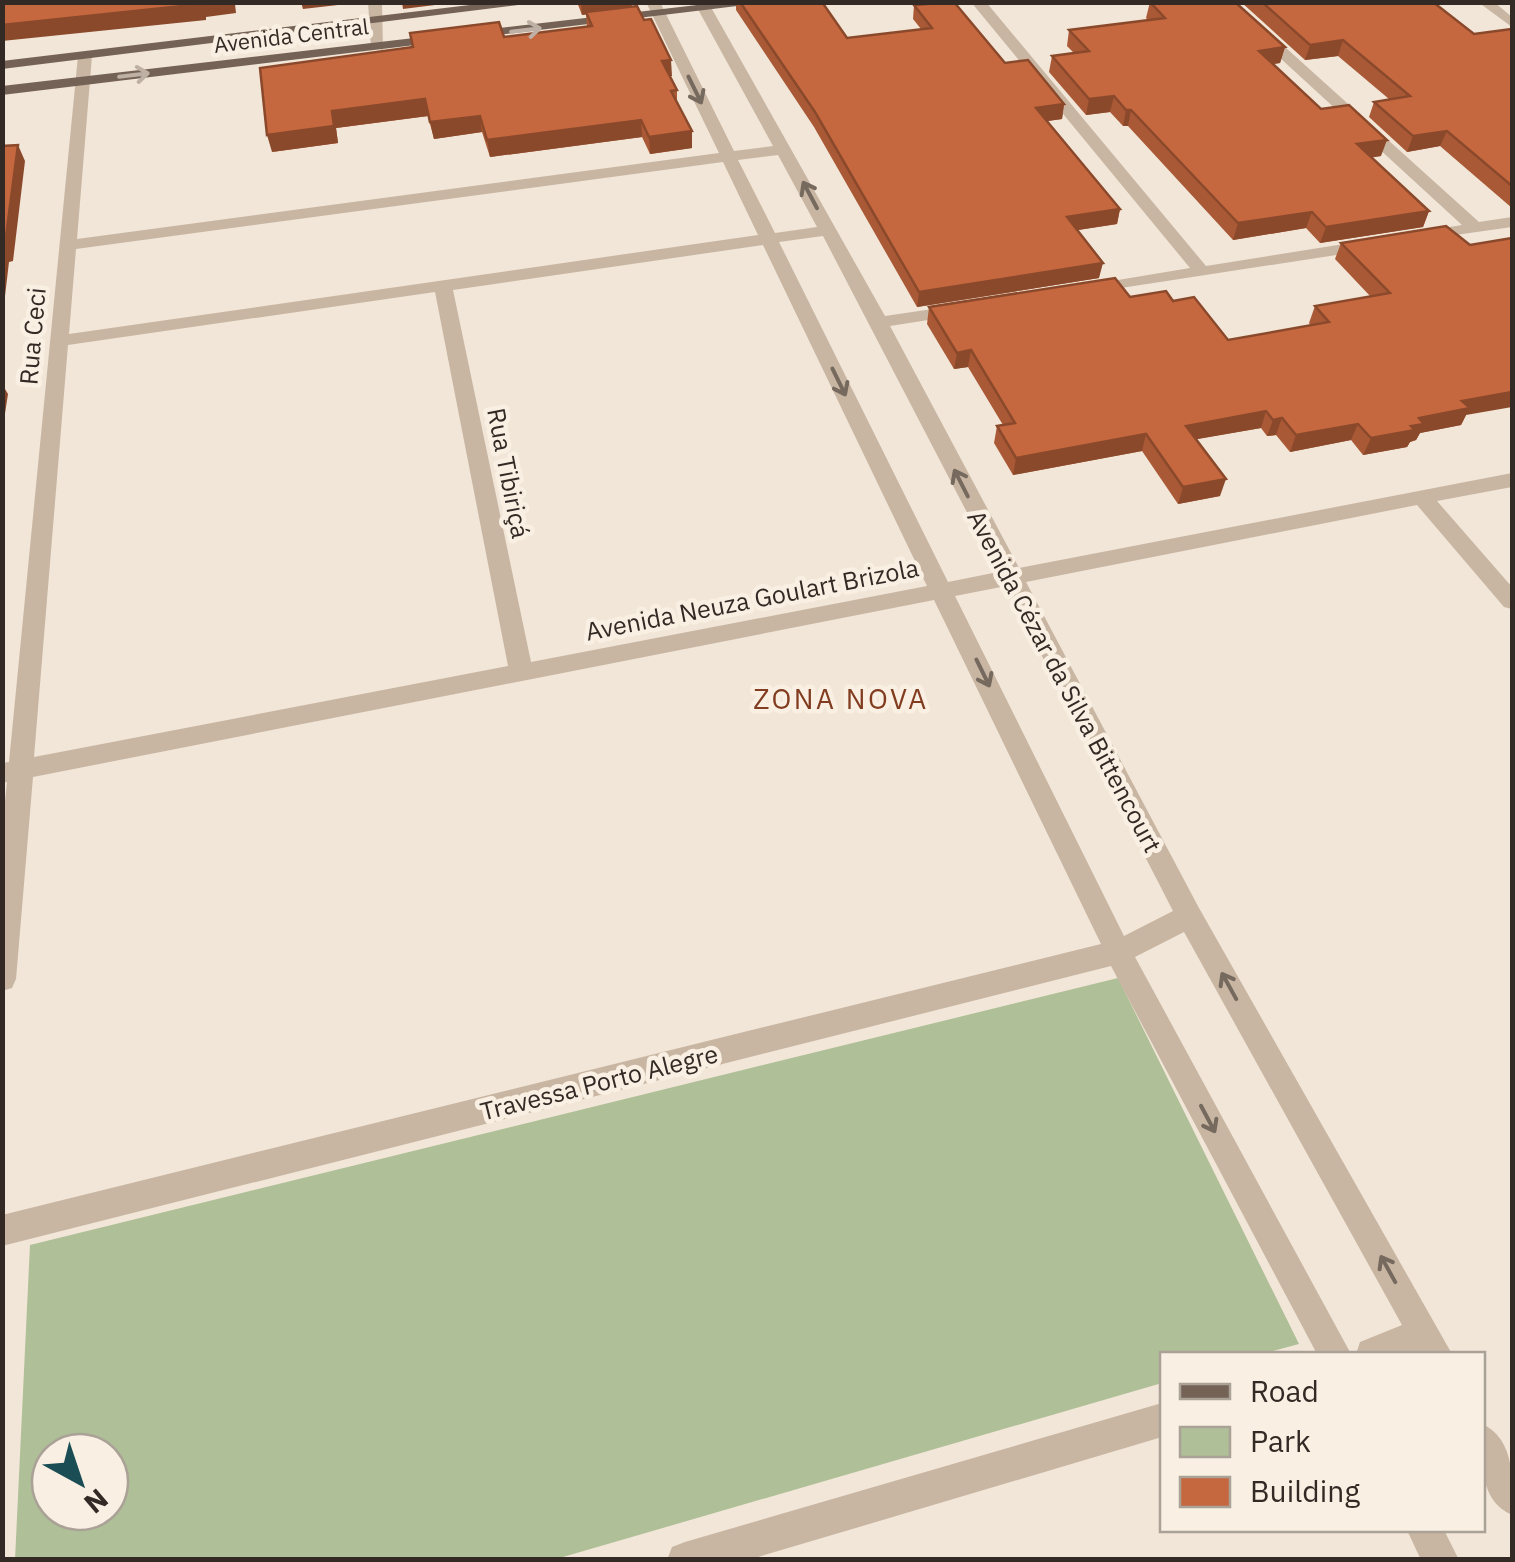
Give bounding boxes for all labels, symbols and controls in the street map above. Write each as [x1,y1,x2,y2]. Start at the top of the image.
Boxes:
street label: Avenida Central [212,11,370,59]
one-way arrow [510,20,542,39]
one-way arrow [117,65,150,84]
one-way arrow [687,74,706,104]
one-way arrow [800,181,820,211]
street label: Rua Ceci [11,286,53,386]
one-way arrow [830,366,849,396]
street label: Rua Tibiriçá [480,405,538,541]
one-way arrow [951,469,970,499]
street label: Avenida Cézar da Silva Bittencourt [960,504,1170,858]
street label: Avenida Neuza Goulart Brizola [582,550,922,648]
one-way arrow [974,657,993,687]
district label: ZONA NOVA [753,680,929,717]
one-way arrow [1218,972,1238,1002]
street label: Travessa Porto Alegre [477,1037,721,1127]
one-way arrow [1199,1104,1218,1134]
one-way arrow [1378,1255,1398,1285]
legend [1160,1352,1485,1532]
text: Road [1250,1371,1319,1410]
text: Park [1250,1421,1311,1460]
north arrow [30,1432,130,1532]
text: Building [1250,1471,1360,1510]
text: N [77,1481,116,1522]

